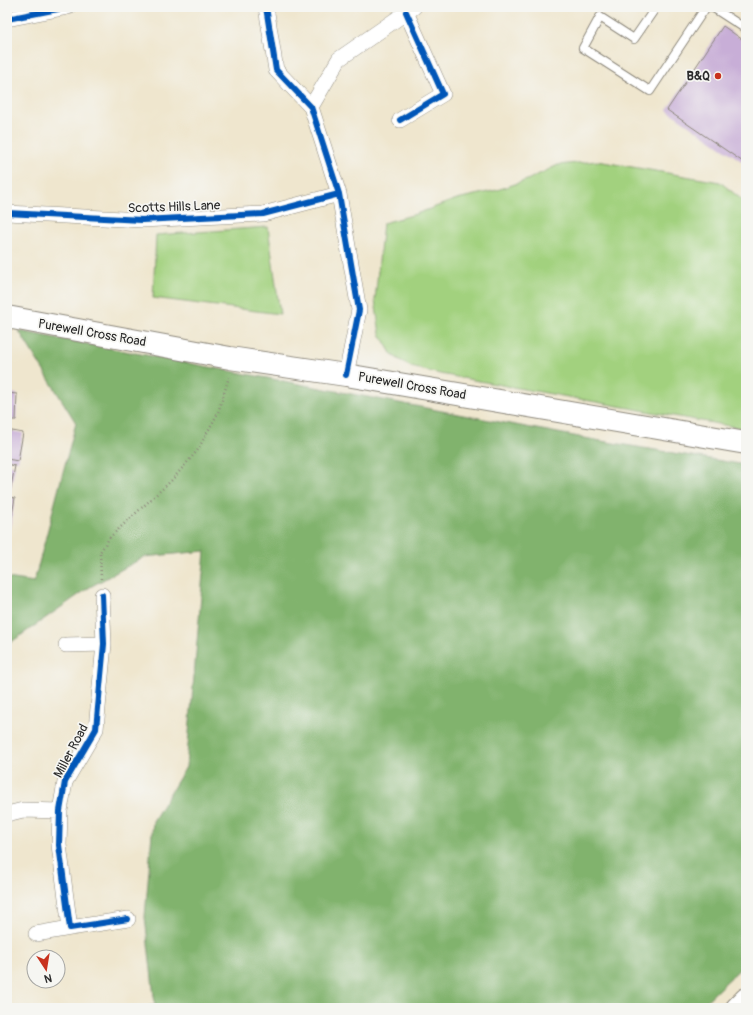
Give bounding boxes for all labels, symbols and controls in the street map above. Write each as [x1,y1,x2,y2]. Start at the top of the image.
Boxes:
place label: B&Q [687,68,710,84]
marker: B&Q [713,71,723,81]
street label: Scotts Hills Lane [128,197,221,217]
street label: Purewell Cross Road [37,316,147,350]
street label: Purewell Cross Road [357,369,467,403]
street label: Miller Road [50,721,92,781]
north arrow [26,949,66,989]
text: N [42,971,53,986]

